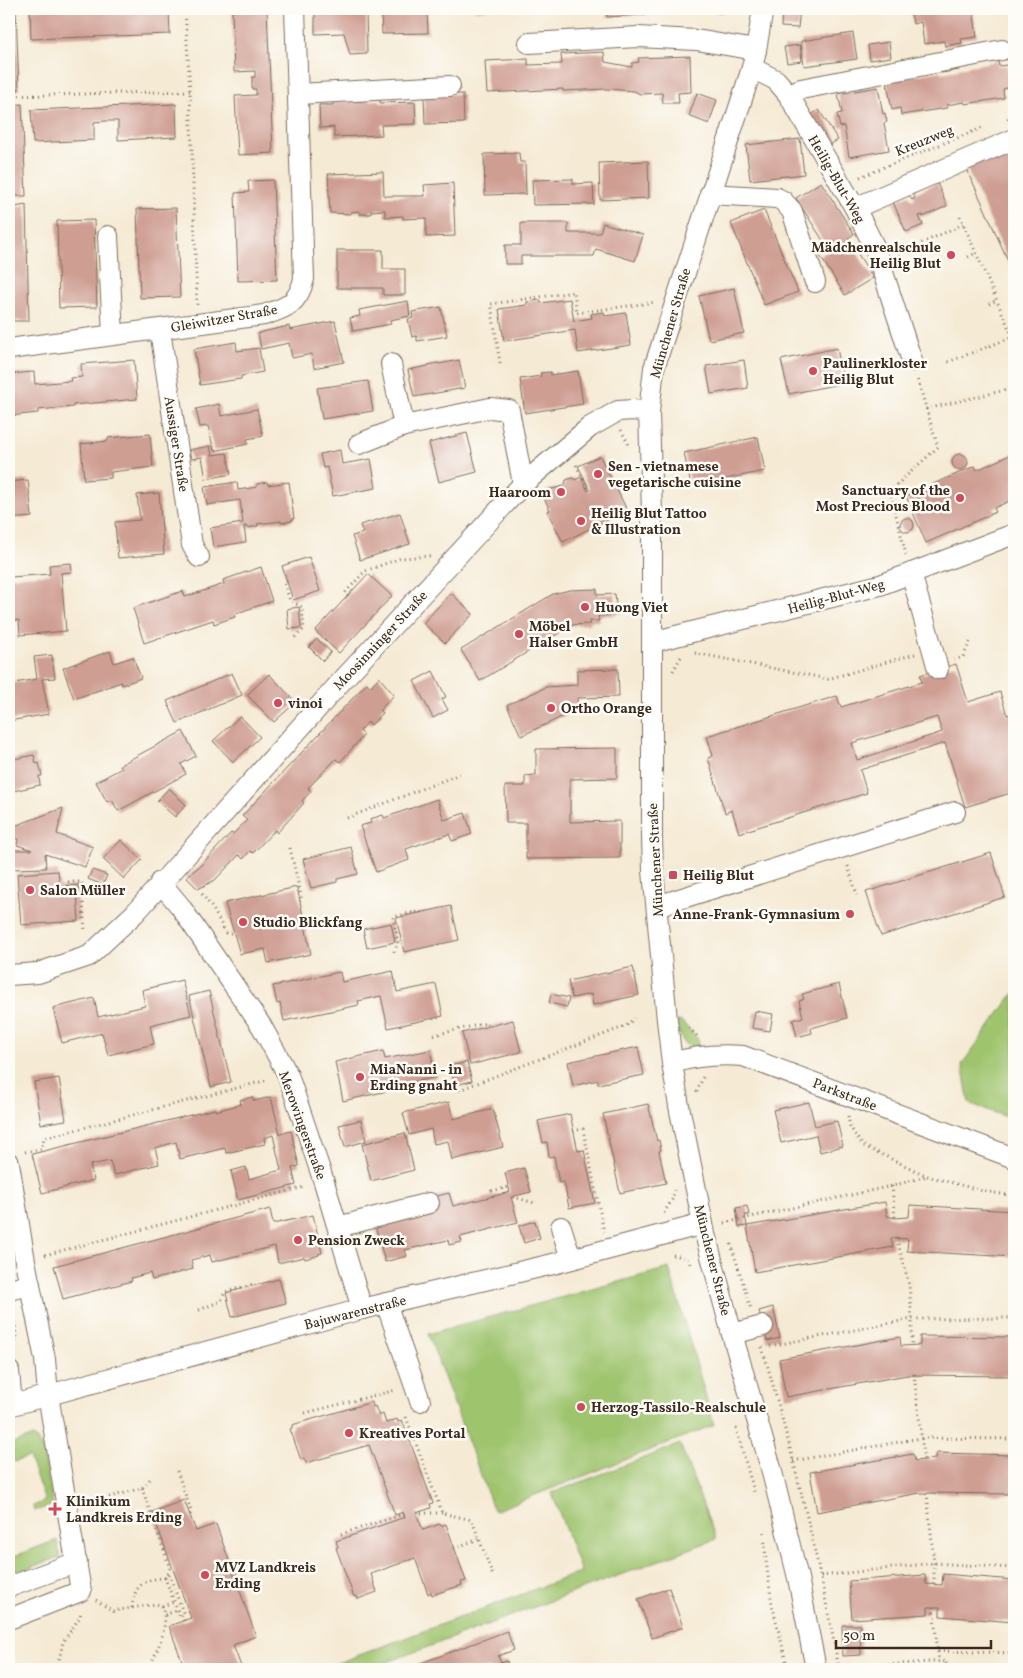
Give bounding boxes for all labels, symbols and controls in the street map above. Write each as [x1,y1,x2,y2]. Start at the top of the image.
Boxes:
street label: Kreuzweg [893,121,957,162]
street label: Heilig-Blut-Weg [803,132,869,228]
place label: Mädchenrealschule Heilig Blut [811,239,941,274]
marker: Mädchenrealschule Heilig Blut [945,249,957,261]
street label: Münchener Straße [647,266,696,381]
street label: Gleiwitzer Straße [169,301,279,338]
place label: Paulinerkloster Heilig Blut [823,355,927,390]
marker: Paulinerkloster Heilig Blut [807,365,819,377]
street label: Aussiger Straße [159,395,193,494]
place label: Sen - vietnamese vegetarische cuisine [608,458,741,493]
marker: Sen - vietnamese vegetarische cuisine [592,468,604,480]
place label: Sanctuary of the Most Precious Blood [816,482,950,517]
place label: Haaroom [489,484,551,503]
marker: Haaroom [555,486,567,498]
marker: Sanctuary of the Most Precious Blood [954,492,966,504]
place label: Heilig Blut Tattoo & Illustration [591,505,707,540]
marker: Heilig Blut Tattoo & Illustration [575,515,587,527]
street label: Heilig-Blut-Weg [786,575,887,619]
street label: Moosinninger Straße [330,587,433,695]
place label: Huong Viet [595,599,668,618]
marker: Huong Viet [579,601,591,613]
place label: Möbel Halser GmbH [529,618,618,653]
marker: Möbel Halser GmbH [513,628,525,640]
place label: vinoi [288,695,323,714]
marker: vinoi [272,697,284,709]
place label: Ortho Orange [561,700,652,719]
marker: Ortho Orange [545,702,557,714]
street label: Münchener Straße [644,802,669,917]
place label: Heilig Blut [683,867,754,886]
marker: Heilig Blut [667,869,679,881]
place label: Salon Müller [40,882,126,901]
marker: Salon Müller [24,884,36,896]
place label: Anne-Frank-Gymnasium [673,906,840,925]
marker: Anne-Frank-Gymnasium [844,908,856,920]
place label: Studio Blickfang [253,914,363,933]
marker: Studio Blickfang [237,916,249,928]
place label: MiaNanni - in Erding gnaht [370,1061,462,1096]
street label: Merowingerstraße [273,1069,330,1183]
marker: MiaNanni - in Erding gnaht [354,1071,366,1083]
street label: Parkstraße [810,1074,880,1116]
street label: Münchener Straße [689,1203,735,1318]
place label: Pension Zweck [308,1232,405,1251]
marker: Pension Zweck [292,1234,304,1246]
street label: Bajuwarenstraße [302,1292,409,1335]
place label: Herzog-Tassilo-Realschule [591,1399,766,1418]
marker: Herzog-Tassilo-Realschule [575,1401,587,1413]
place label: Kreatives Portal [359,1425,466,1444]
marker: Kreatives Portal [343,1427,355,1439]
place label: Klinikum Landkreis Erding [66,1493,182,1528]
marker: Klinikum Landkreis Erding [48,1502,62,1516]
place label: MVZ Landkreis Erding [215,1559,316,1594]
marker: MVZ Landkreis Erding [199,1569,211,1581]
scale bar [836,1618,990,1650]
text: 50 m [843,1626,875,1647]

